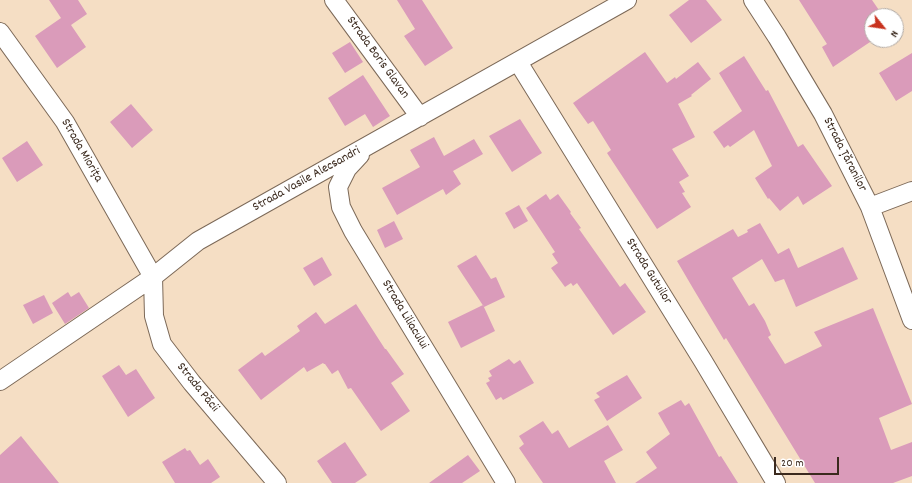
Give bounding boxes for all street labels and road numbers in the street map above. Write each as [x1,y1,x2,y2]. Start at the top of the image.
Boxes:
street label: Strada Boris Glavan [342,14,412,102]
street label: Strada Țăranilor [819,115,869,195]
street label: Strada Miorița [57,117,105,185]
street label: Strada Vasile Alecsandri [250,144,364,216]
street label: Strada Gutuilor [621,236,675,308]
street label: Strada Liliacului [377,278,431,352]
street label: Strada Păcii [172,360,222,416]

